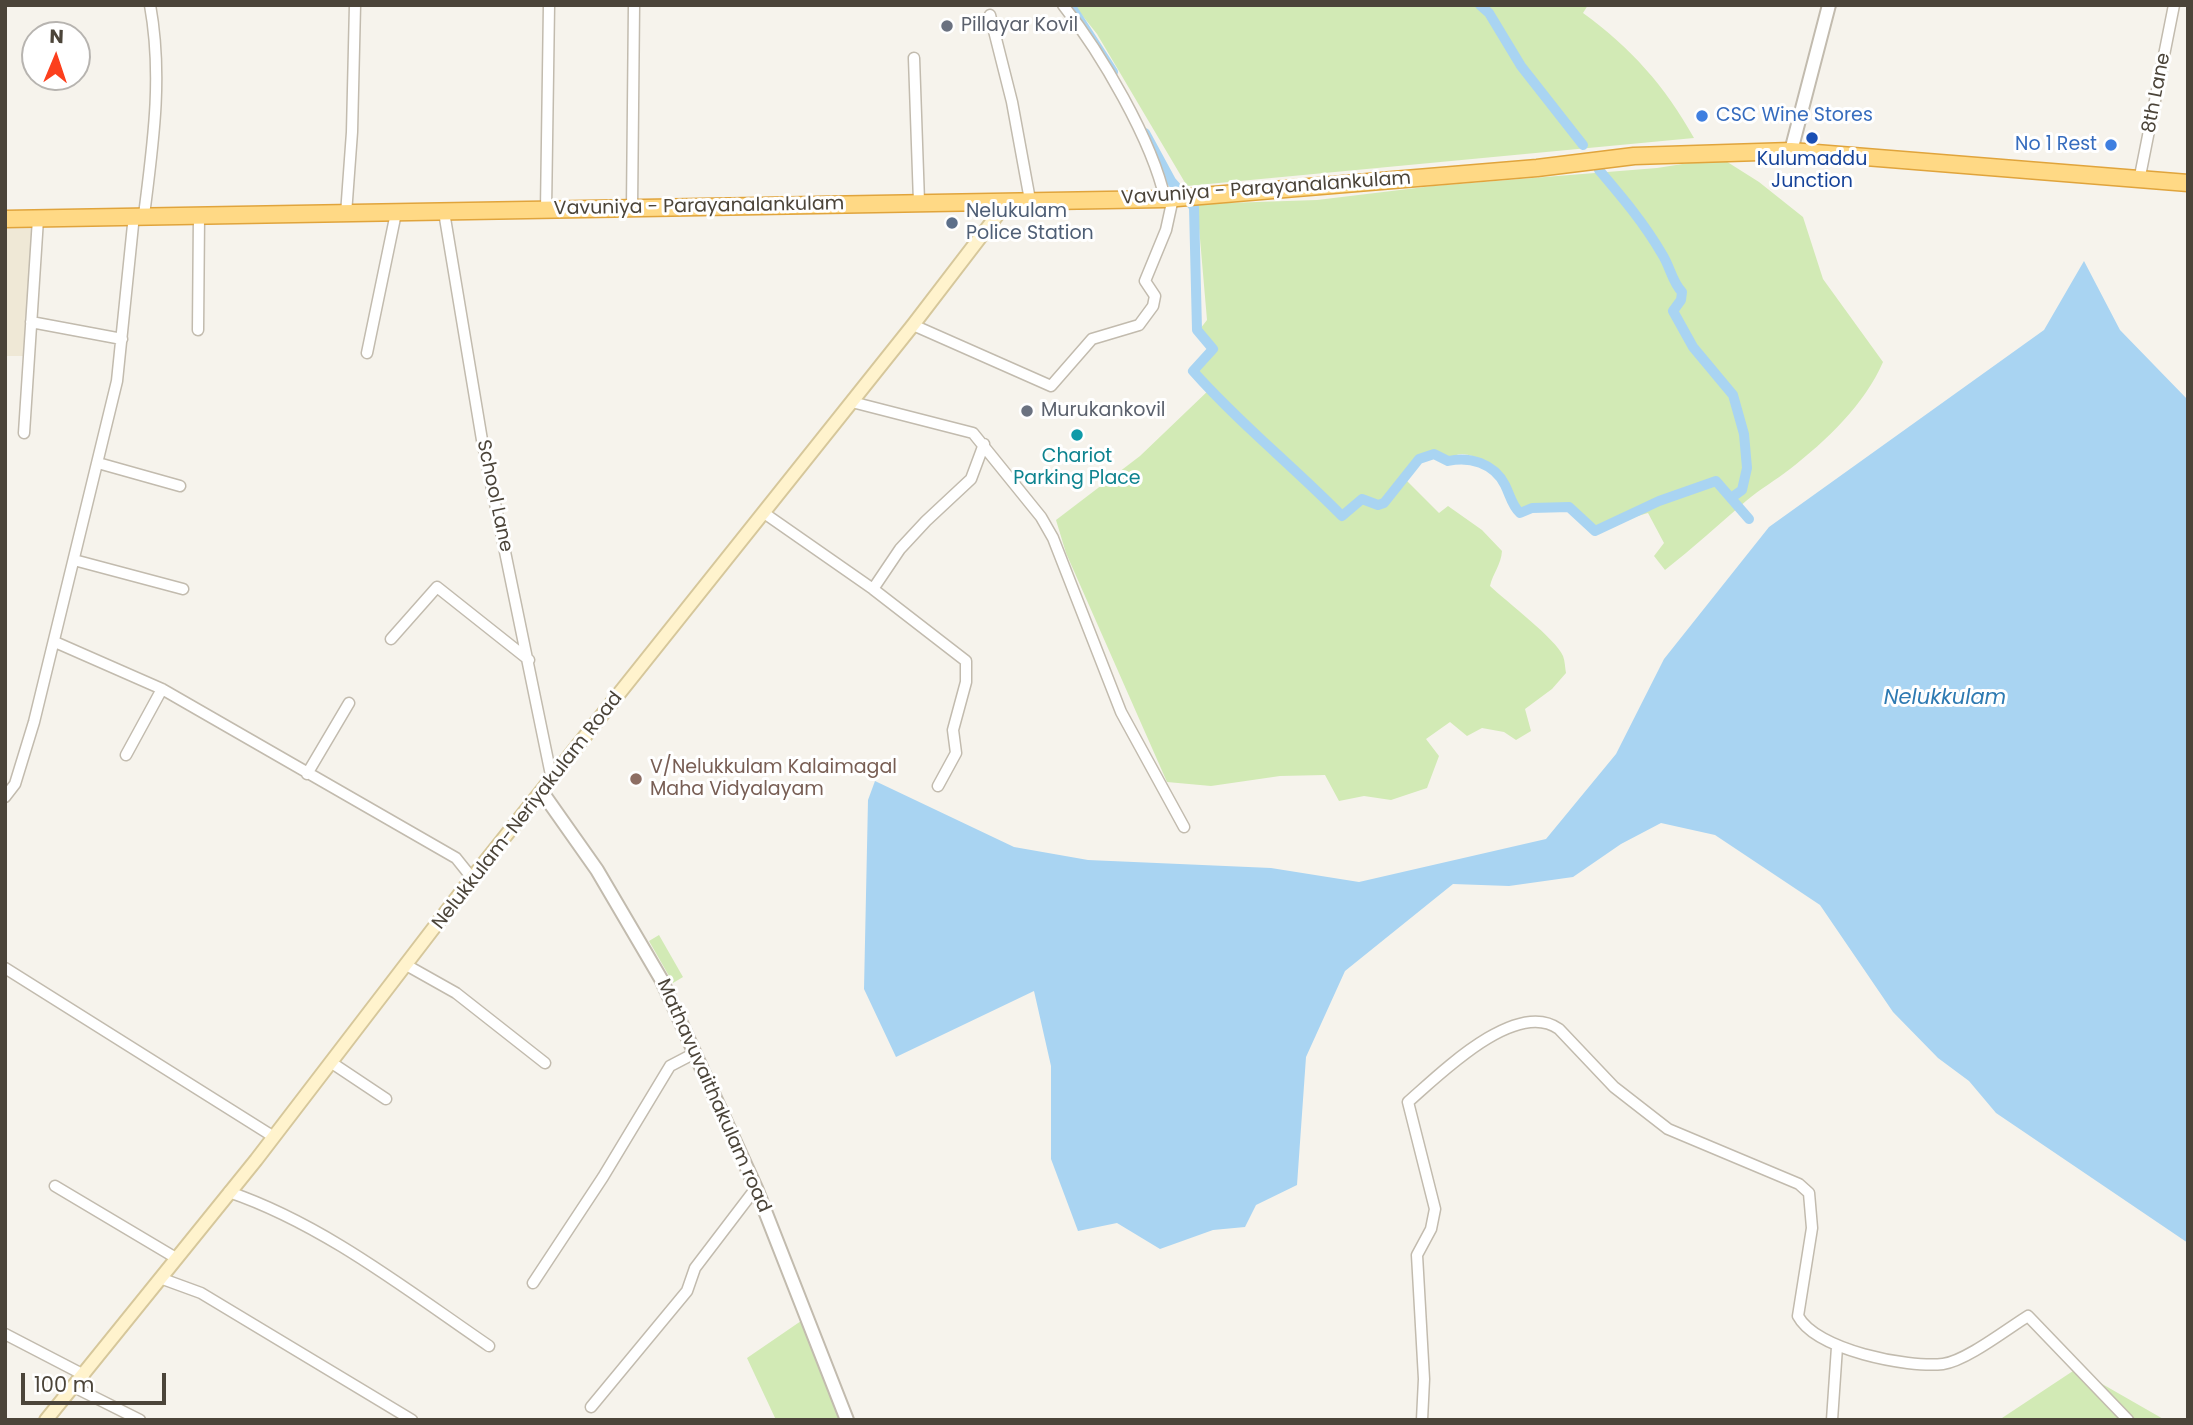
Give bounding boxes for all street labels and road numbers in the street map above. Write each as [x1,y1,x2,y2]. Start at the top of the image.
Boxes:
street label: 8th Lane [2138,51,2176,135]
street label: Vavuniya - Parayanalankulam [1120,167,1412,211]
street label: Vavuniya - Parayanalankulam [554,193,844,221]
street label: School Lane [471,438,517,554]
street label: Nelukkulam-Neriyakulam Road [428,688,628,934]
street label: Mathavuvaithakulam road [651,976,775,1216]

